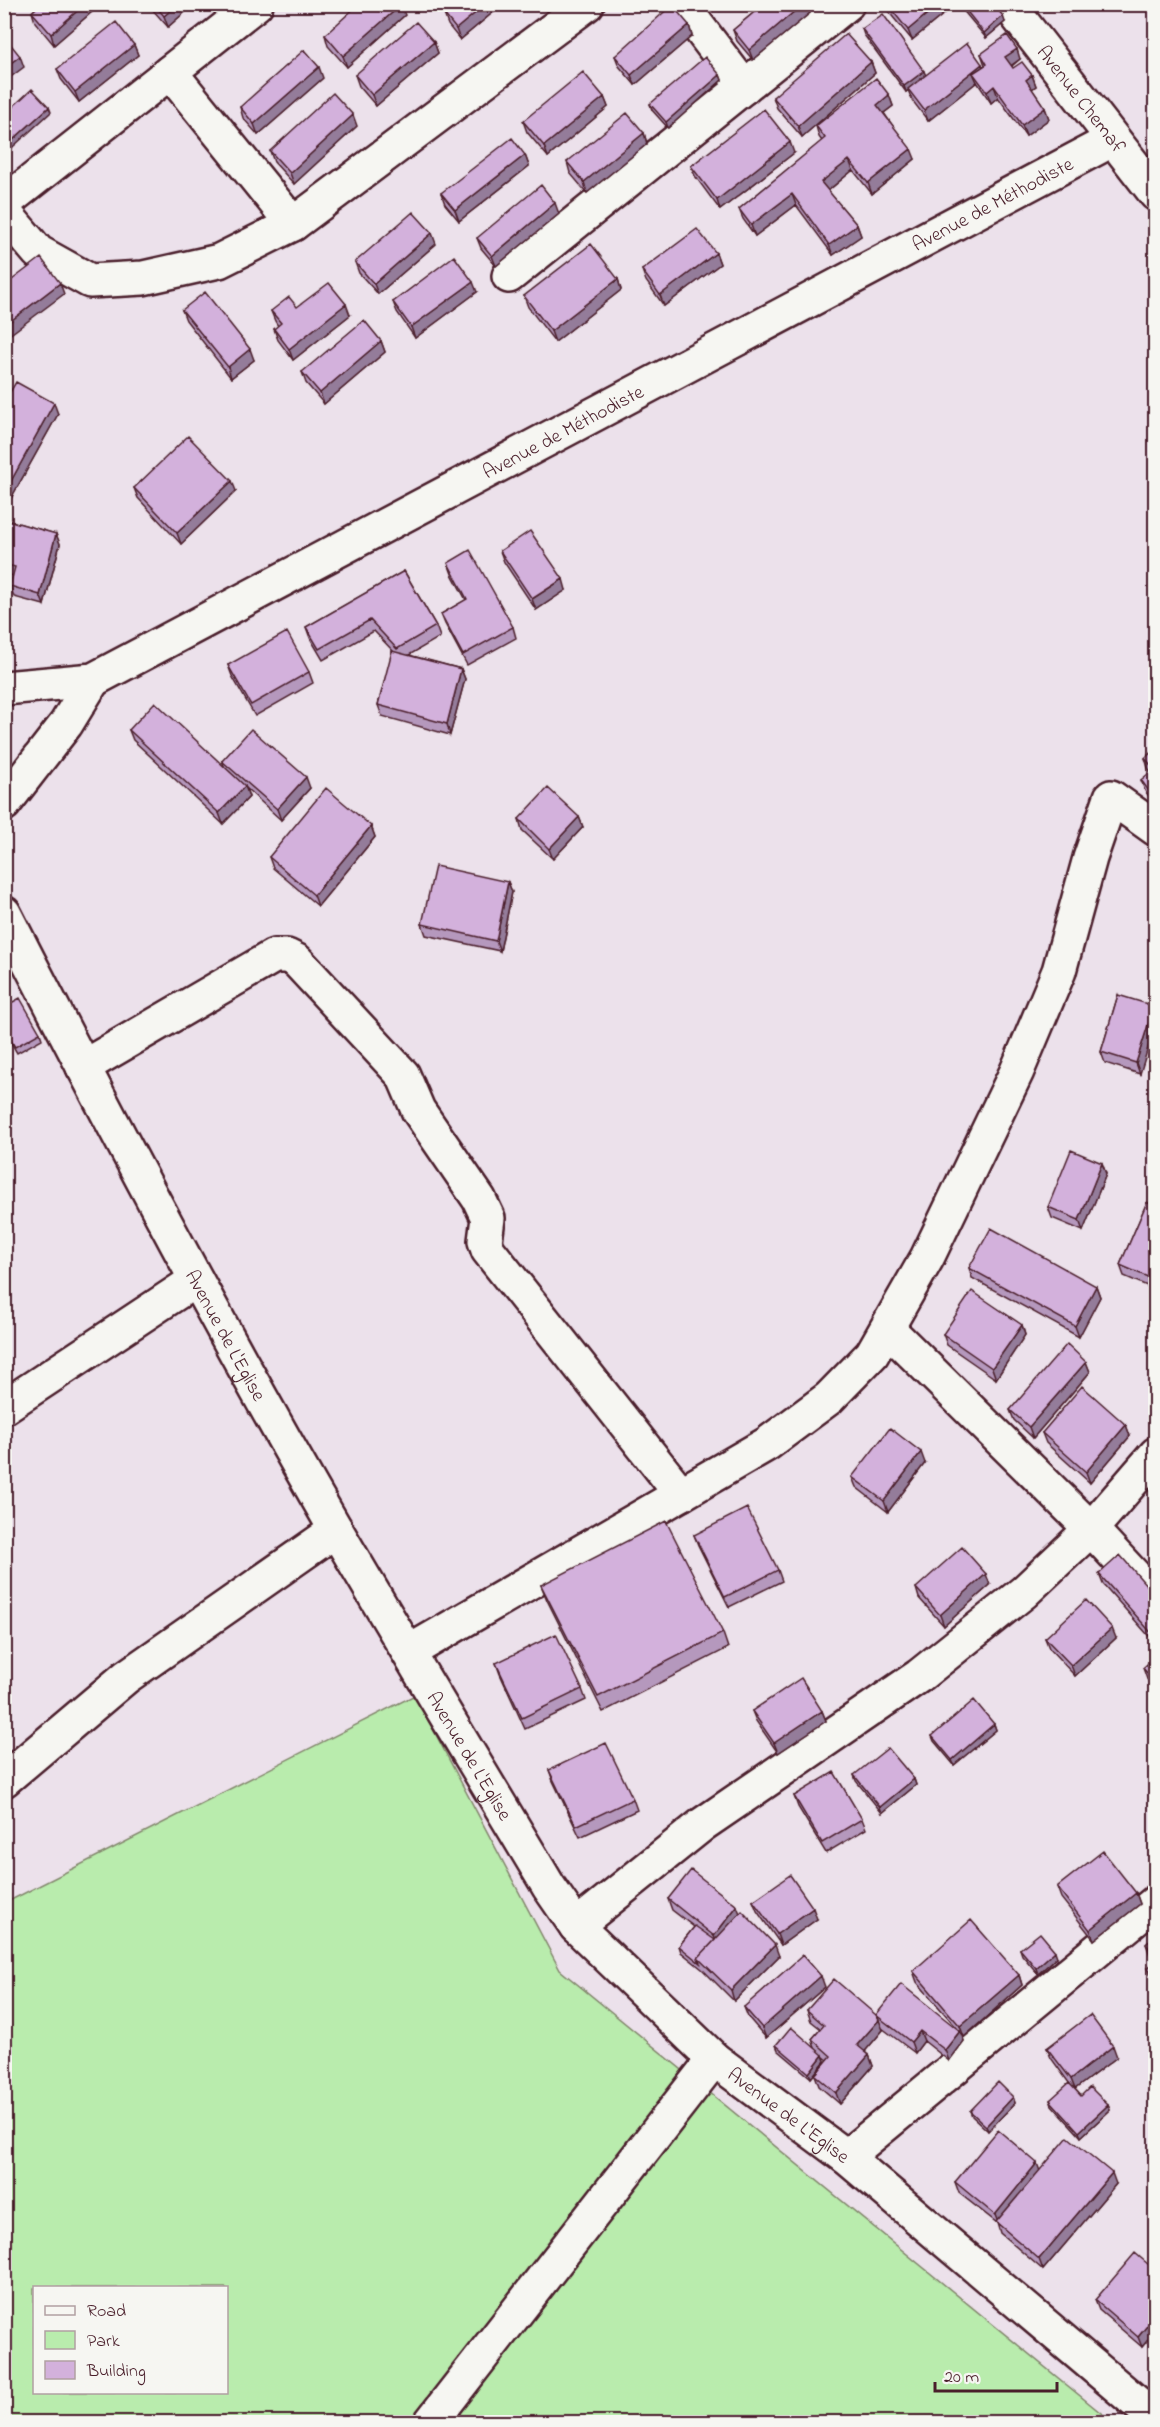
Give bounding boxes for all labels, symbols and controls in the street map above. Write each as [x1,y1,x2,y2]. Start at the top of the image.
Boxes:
street label: Avenue Chemaf [1028,40,1132,161]
street label: Avenue de Méthodiste [908,151,1079,260]
street label: Avenue de Méthodiste [478,379,650,488]
street label: Avenue de L'Eglise [176,1265,272,1407]
street label: Avenue de L'Eglise [418,1687,518,1827]
street label: Avenue de L'Eglise [720,2062,855,2172]
legend [33,2286,228,2394]
text: Road [87,2299,126,2325]
text: Park [87,2329,120,2355]
scale bar [935,2355,1056,2393]
text: Building [86,2359,146,2386]
text: 20 m [944,2365,979,2391]

